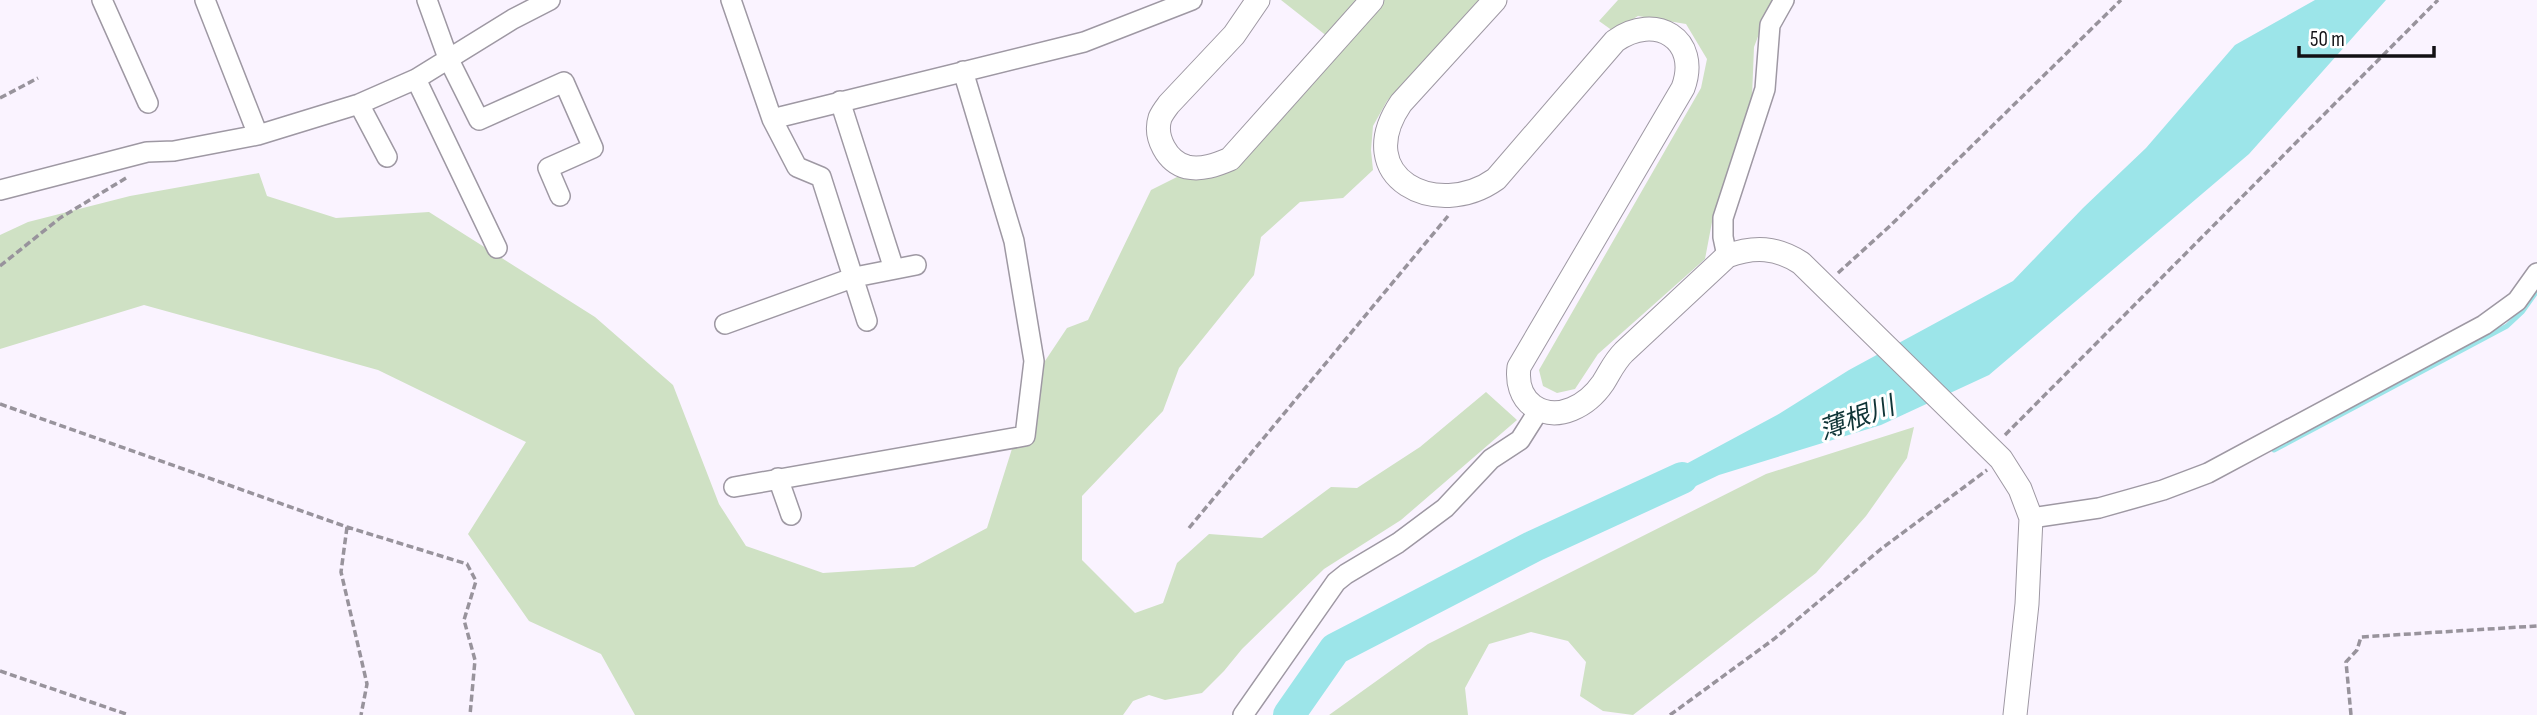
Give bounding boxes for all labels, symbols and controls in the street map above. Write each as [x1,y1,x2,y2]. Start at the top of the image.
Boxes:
scale bar [2299,14,2434,58]
text: 50 m [2310,27,2345,52]
water label: 薄根川 [1815,390,1902,447]

